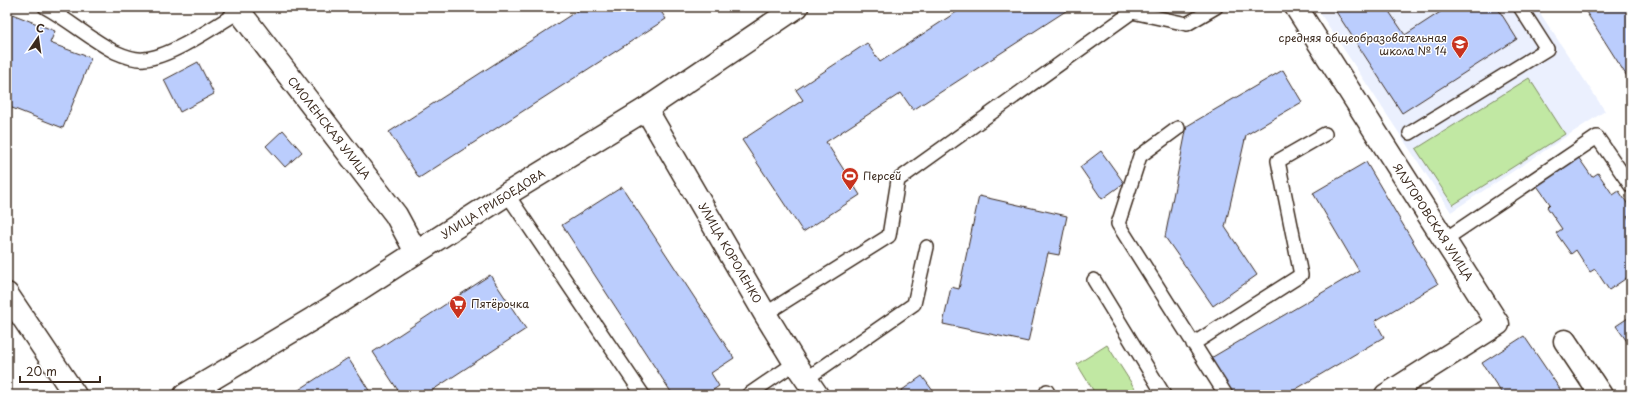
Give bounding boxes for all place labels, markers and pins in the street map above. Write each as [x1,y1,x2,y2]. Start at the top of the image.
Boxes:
place label: средняя общеобразовательная школа № 14 [1279,29,1447,59]
school or university icon: средняя общеобразовательная школа № 14 [1450,34,1470,59]
sports icon: Персей [840,166,860,191]
place label: Персей [863,167,902,184]
supermarket icon: Пятёрочка [448,294,468,319]
place label: Пятёрочка [471,295,529,312]

